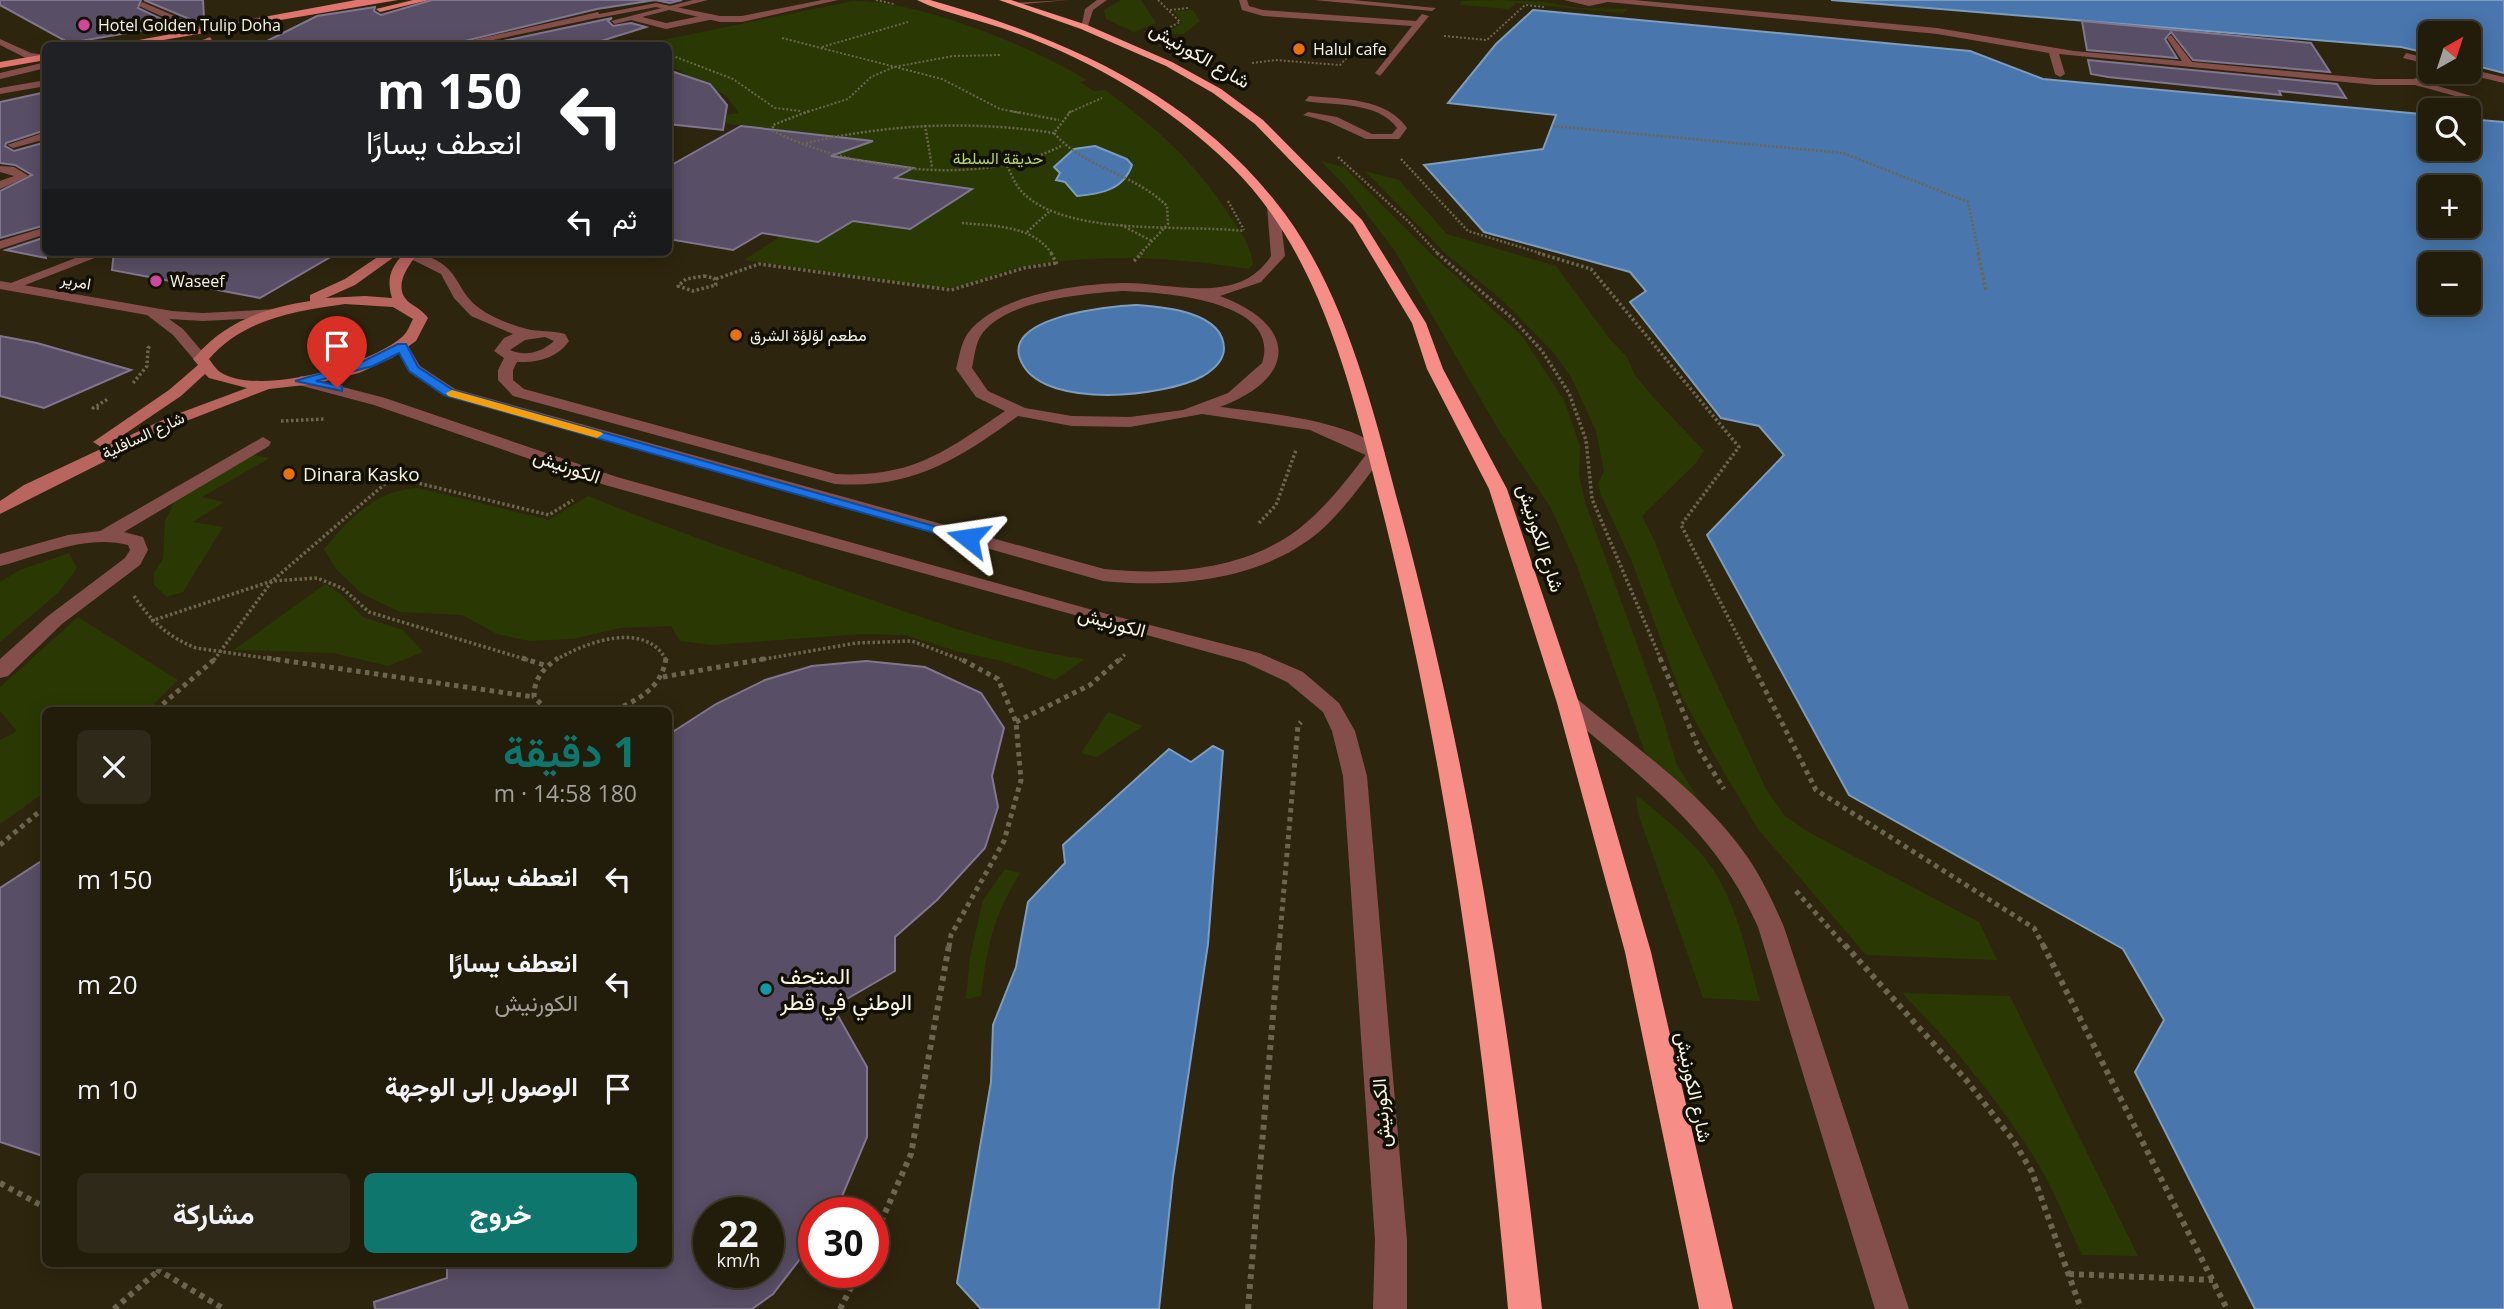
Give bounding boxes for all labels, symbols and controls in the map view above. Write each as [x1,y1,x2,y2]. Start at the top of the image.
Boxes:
place label: Hotel Golden Tulip Doha [98,14,281,36]
street label: شارع الكورنيش [1145,16,1255,94]
marker: Hotel Golden Tulip Doha [76,17,92,33]
north arrow [2418,21,2482,84]
map controls [2418,21,2481,315]
place label: Halul cafe [1313,38,1387,60]
marker: Halul cafe [1291,41,1307,57]
text: 150 m [377,57,522,123]
icon: left [546,70,637,161]
button: search [2418,98,2481,161]
text: انعطف يسارًا [366,120,522,163]
park label: حديقة السلطة [953,147,1044,169]
button: + [2418,175,2481,238]
text: ثم [613,201,637,237]
icon: left [561,203,599,241]
button: − [2418,252,2481,315]
street label: امرير [58,267,93,294]
place label: Waseef [170,270,226,292]
marker: Waseef [148,273,164,289]
pin [307,316,367,388]
place label: مطعم لؤلؤة الشرق [750,324,866,346]
icon: arrive [318,327,356,365]
marker: مطعم لؤلؤة الشرق [728,327,744,343]
street label: شارع السافلية [98,406,188,465]
street label: الكورنيش [530,442,604,490]
place label: Dinara Kasko [303,461,420,487]
marker: Dinara Kasko [281,466,297,482]
street label: شارع الكورنيش [1511,481,1571,595]
position arrow [931,501,1005,575]
street label: الكورنيش [1075,601,1149,643]
text: 1 دقيقة [503,722,637,779]
button: close [77,730,151,804]
text: 180 m · 14:58 [494,777,637,809]
text: انعطف يسارًا [448,858,578,894]
icon: left [599,860,637,898]
text: 150 m [77,861,152,897]
text: انعطف يسارًا [448,944,578,980]
place label: المتحف الوطني في قطر [779,959,912,1021]
icon: left [599,965,637,1003]
text: 20 m [77,966,138,1002]
marker: المتحف الوطني في قطر [758,981,774,997]
text: الكورنيش [494,986,578,1018]
street label: شارع الكورنيش [1670,1029,1718,1145]
text: الوصول إلى الوجهة [385,1068,578,1104]
icon: arrive [599,1070,637,1108]
text: 10 m [77,1071,138,1107]
street label: الكورنيش [1366,1078,1396,1148]
button: مشاركة [77,1173,350,1253]
button: خروج [364,1173,637,1253]
speed limit sign: 30 [798,1197,889,1288]
text: 22 [718,1210,759,1257]
text: km/h [717,1248,760,1272]

